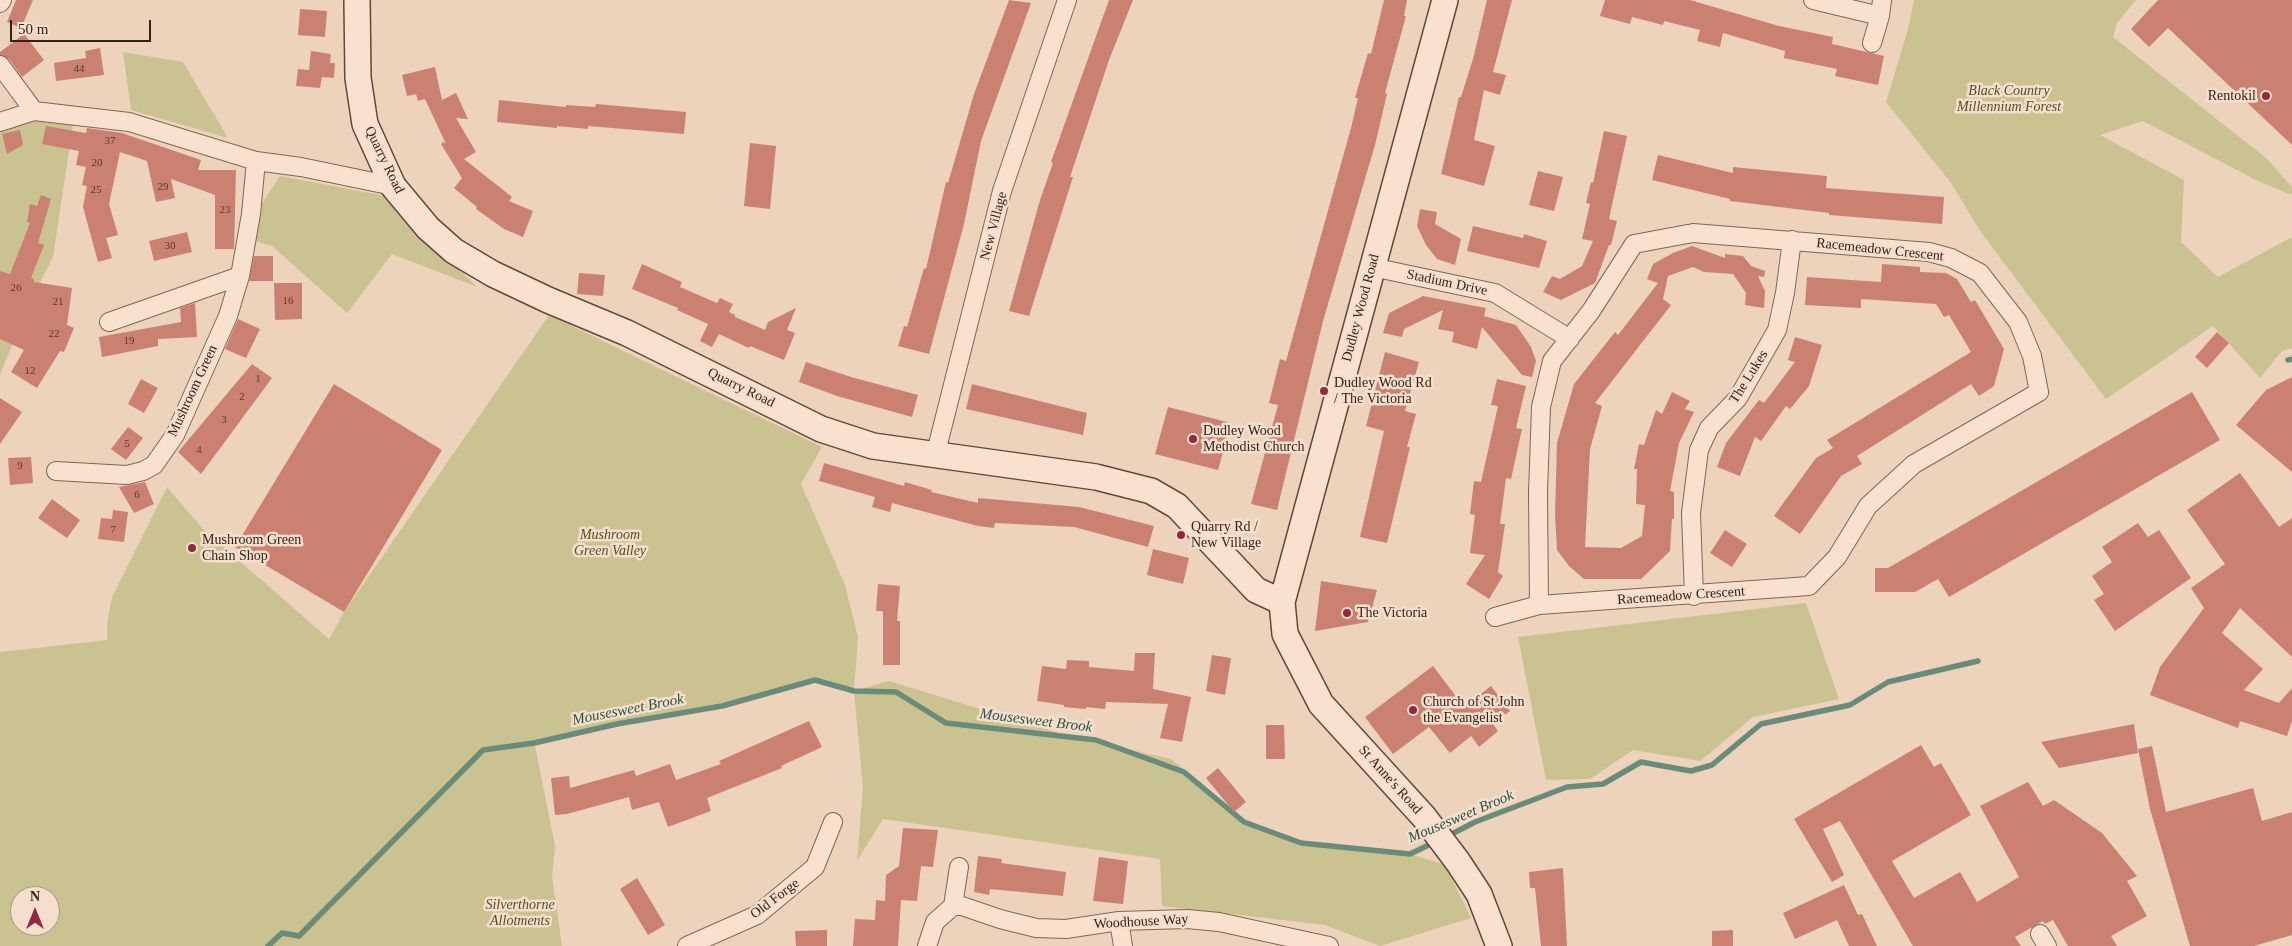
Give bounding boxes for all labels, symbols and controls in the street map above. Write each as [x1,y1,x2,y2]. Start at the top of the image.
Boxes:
scale bar [12,10,154,42]
text: 50 m [18,21,48,37]
house number: 44 [74,62,85,76]
park label: Black Country Millennium Forest [1957,83,2061,115]
place label: Rentokil [2208,88,2256,104]
marker: Rentokil [2260,90,2272,102]
street label: Quarry Road [361,124,407,196]
house number: 37 [104,134,116,148]
house number: 20 [91,156,102,170]
house number: 29 [158,180,168,194]
house number: 25 [90,183,102,197]
street label: New Village [977,190,1011,262]
house number: 23 [220,203,230,217]
street label: Racemeadow Crescent [1816,235,1944,265]
house number: 30 [164,239,176,253]
street label: Dudley Wood Road [1339,252,1383,364]
street label: Stadium Drive [1405,266,1489,300]
house number: 26 [10,281,22,295]
house number: 16 [282,294,294,308]
house number: 21 [52,295,64,309]
house number: 22 [49,327,60,341]
house number: 19 [124,334,134,348]
street label: Mushroom Green [164,343,222,439]
street label: The Lukes [1726,347,1772,407]
house number: 12 [24,364,36,378]
street label: Quarry Road [705,365,777,411]
house number: 1 [255,372,261,386]
place label: Dudley Wood Rd / The Victoria [1334,375,1432,408]
marker: Dudley Wood Rd / The Victoria [1318,385,1330,397]
house number: 2 [239,390,245,404]
house number: 3 [221,413,227,427]
place label: Dudley Wood Methodist Church [1203,423,1304,456]
marker: Dudley Wood Methodist Church [1187,433,1199,445]
house number: 5 [124,437,130,451]
house number: 4 [196,443,202,457]
house number: 9 [17,459,23,473]
house number: 6 [134,488,140,502]
place label: Quarry Rd / New Village [1191,519,1261,552]
house number: 7 [110,523,116,537]
park label: Mushroom Green Valley [574,527,646,560]
marker: Quarry Rd / New Village [1175,529,1187,541]
place label: Mushroom Green Chain Shop [202,532,301,564]
marker: Mushroom Green Chain Shop [186,542,198,554]
street label: Racemeadow Crescent [1617,583,1745,609]
place label: The Victoria [1357,605,1427,621]
marker: The Victoria [1341,607,1353,619]
water label: Mousesweet Brook [571,690,685,730]
place label: Church of St John the Evangelist [1423,694,1525,726]
marker: Church of St John the Evangelist [1407,704,1419,716]
water label: Mousesweet Brook [979,705,1093,737]
street label: St Anne's Road [1355,742,1425,818]
water label: Mousesweet Brook [1405,787,1517,847]
street label: Old Forge [747,875,803,923]
north arrow [10,886,60,936]
text: N [30,889,40,904]
park label: Silverthorne Allotments [485,897,555,930]
street label: Woodhouse Way [1093,911,1189,933]

